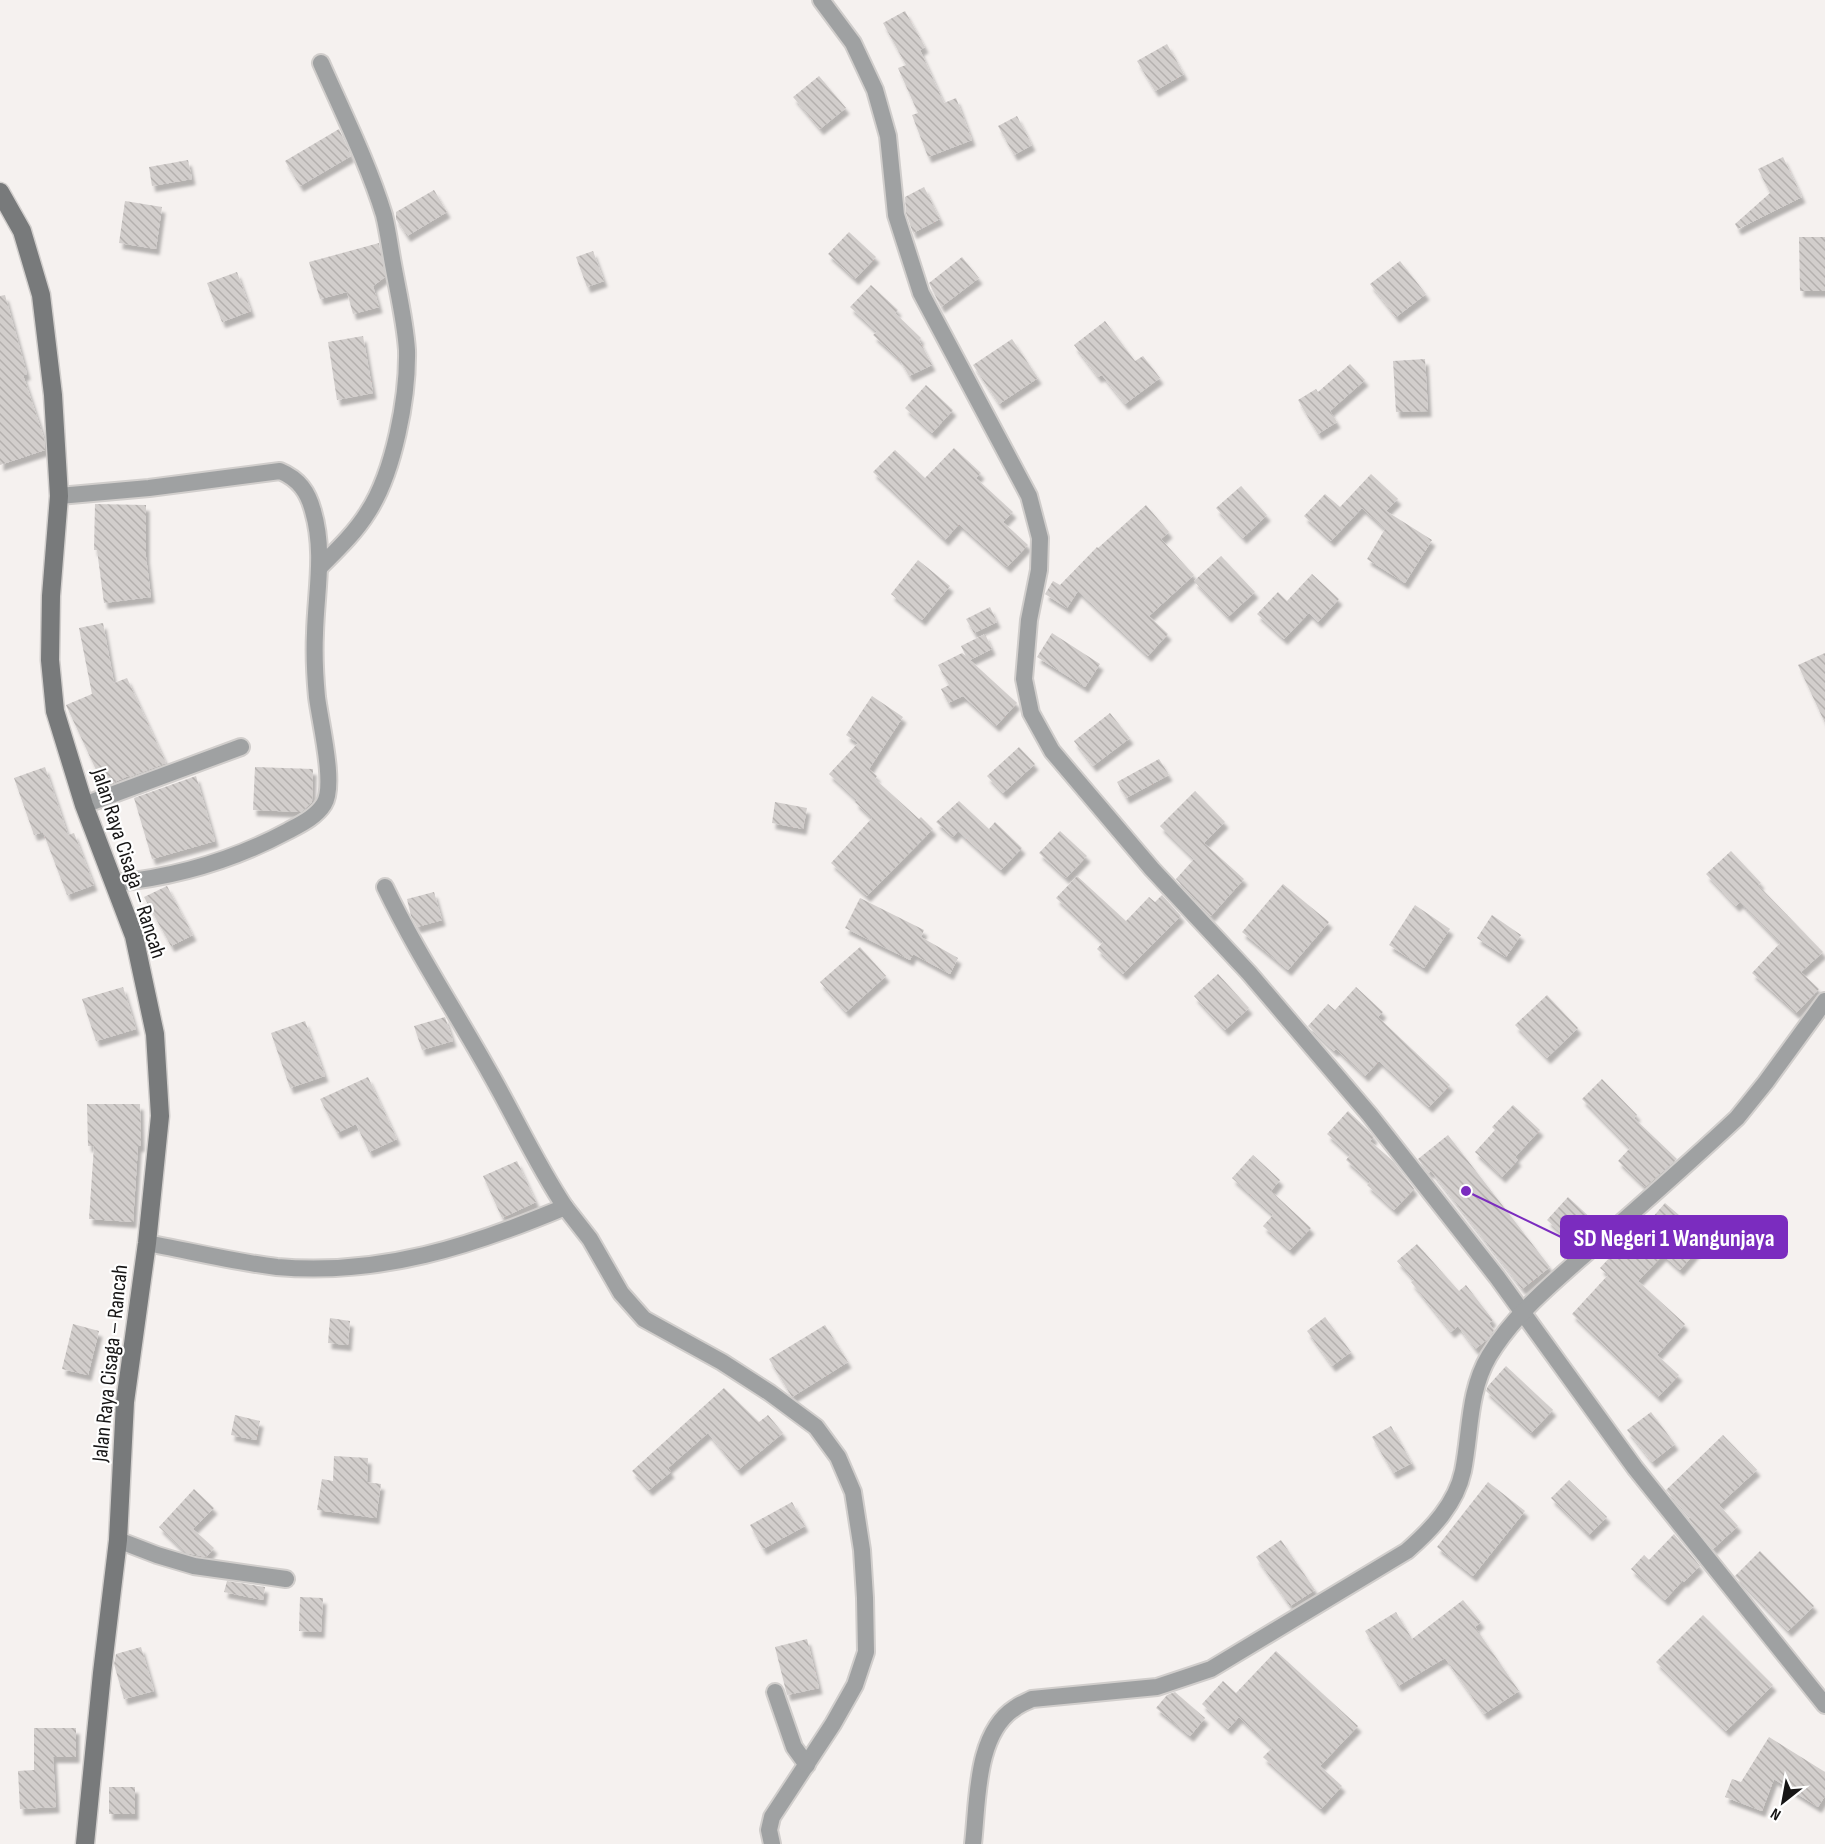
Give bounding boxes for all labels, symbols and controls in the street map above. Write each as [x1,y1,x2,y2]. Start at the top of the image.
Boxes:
street label: Jalan Raya Cisaga – Rancah [85,764,172,962]
callout: SD Negeri 1 Wangunjaya [1561,1216,1787,1258]
text: SD Negeri 1 Wangunjaya [1573,1224,1775,1253]
street label: Jalan Raya Cisaga – Rancah [87,1263,134,1464]
north arrow [1753,1772,1813,1832]
text: N [1767,1803,1785,1824]

